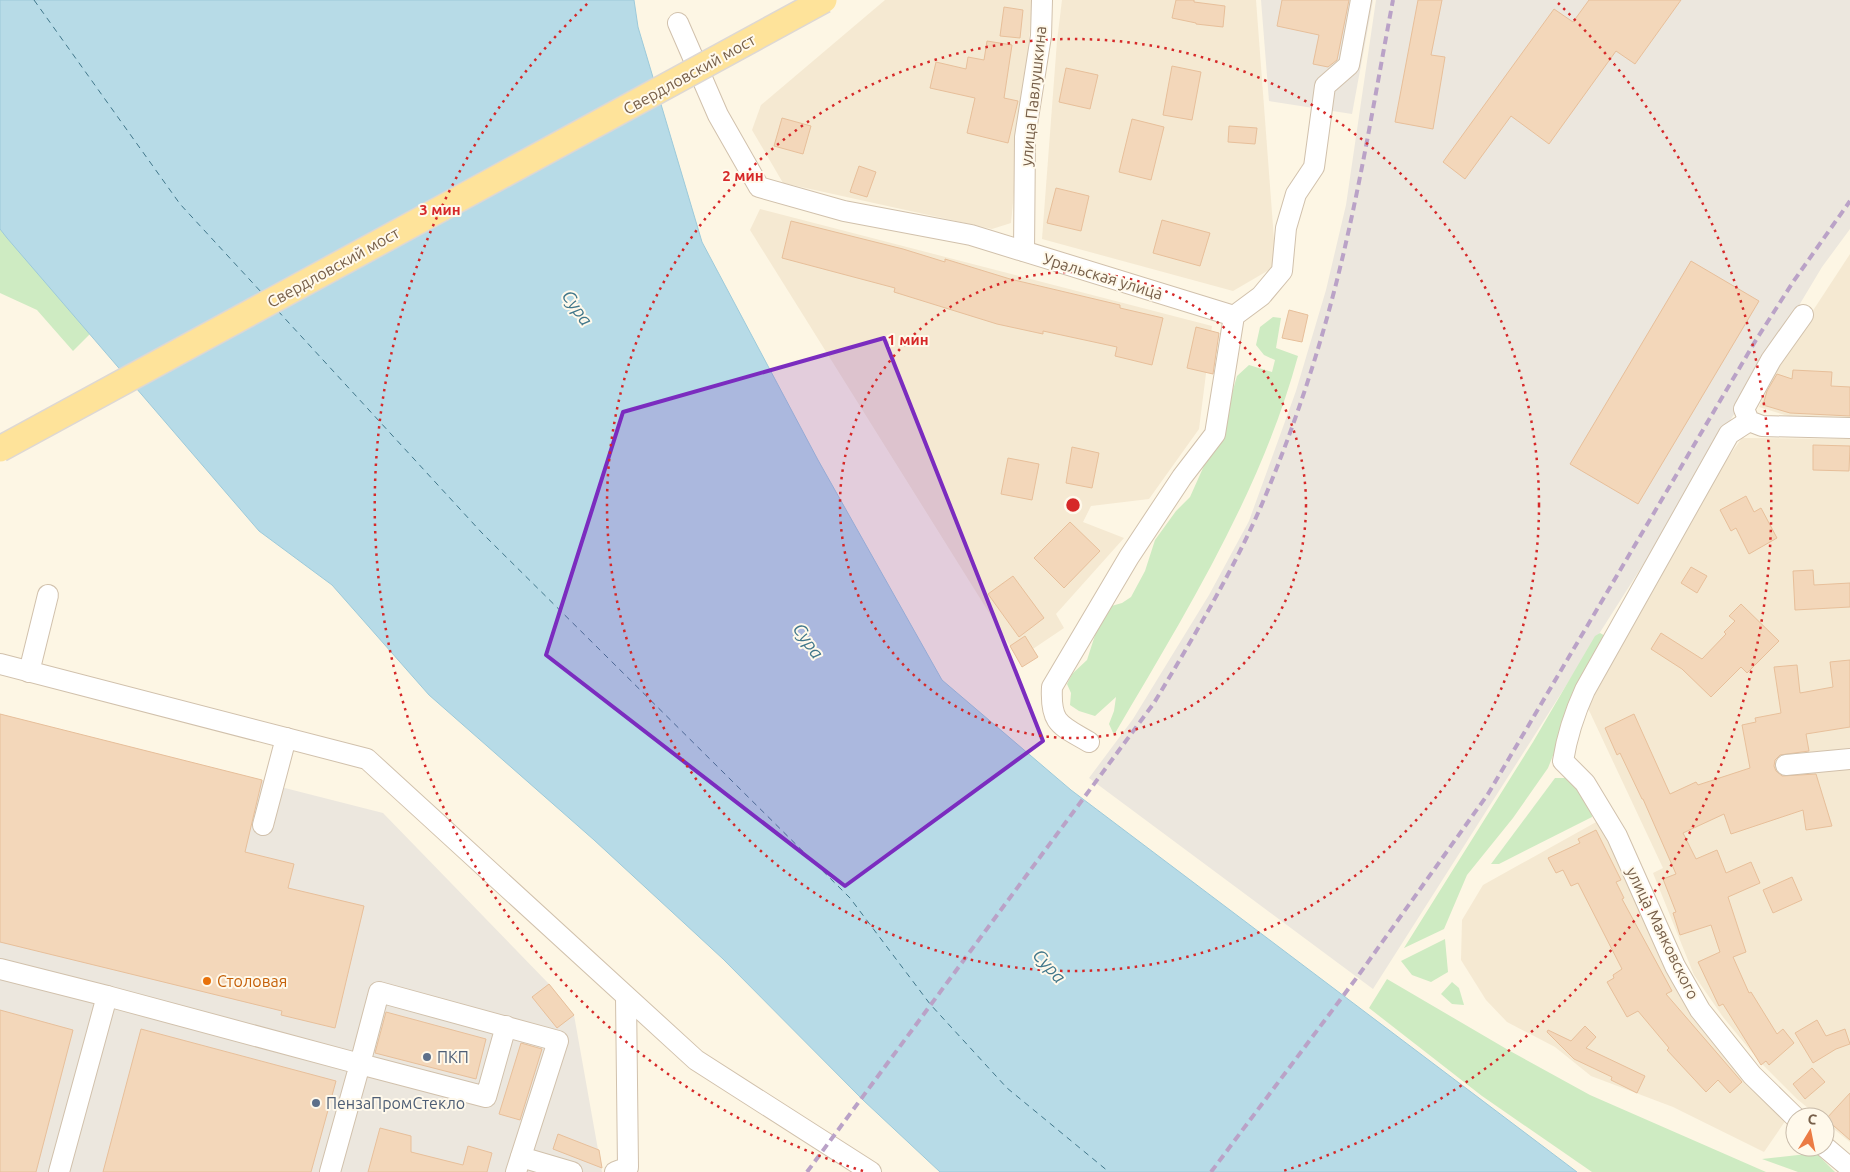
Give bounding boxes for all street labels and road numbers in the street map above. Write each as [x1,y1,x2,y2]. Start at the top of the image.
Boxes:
street label: улица Павлушкина [1017,25,1049,167]
street label: Свердловский мост [620,30,758,118]
street label: Свердловский мост [264,223,402,311]
street label: Уральская улица [1041,249,1165,303]
street label: улица Маяковского [1623,864,1703,1002]

